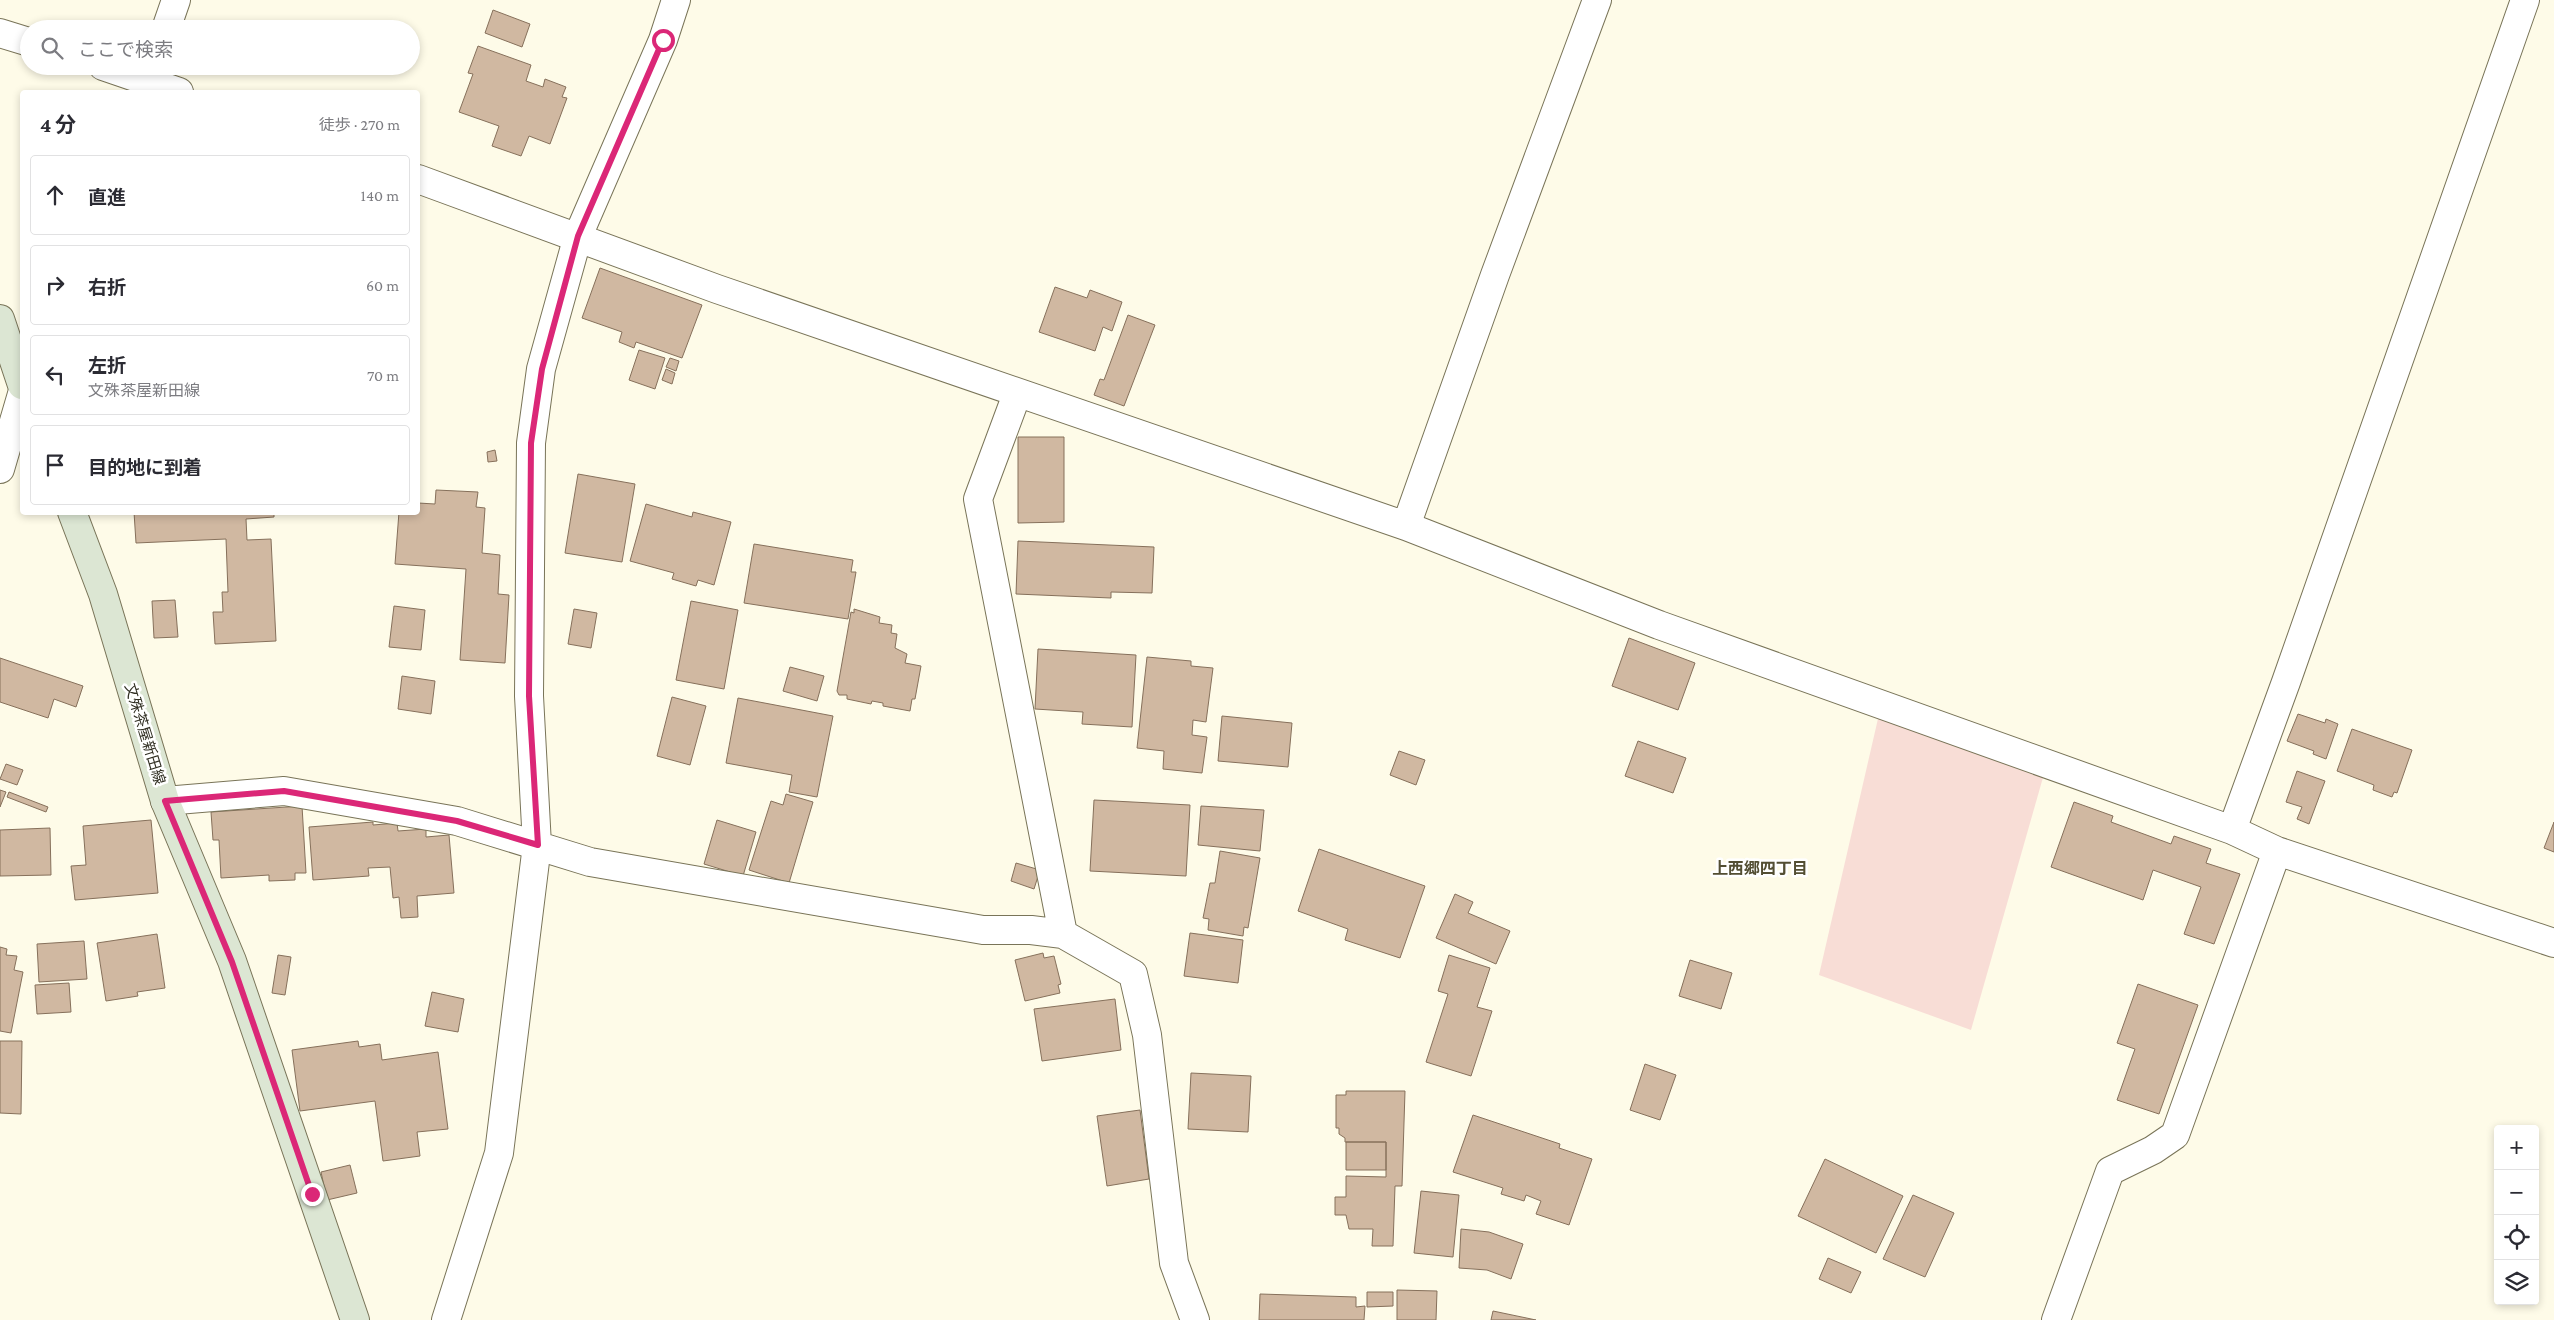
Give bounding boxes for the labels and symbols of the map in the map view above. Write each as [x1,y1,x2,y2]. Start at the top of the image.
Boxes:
route start [652,29,675,52]
street label: 文殊茶屋新田線 [122,681,168,787]
district label: 上西郷四丁目 [1712,860,1808,877]
route end [301,1183,324,1206]

